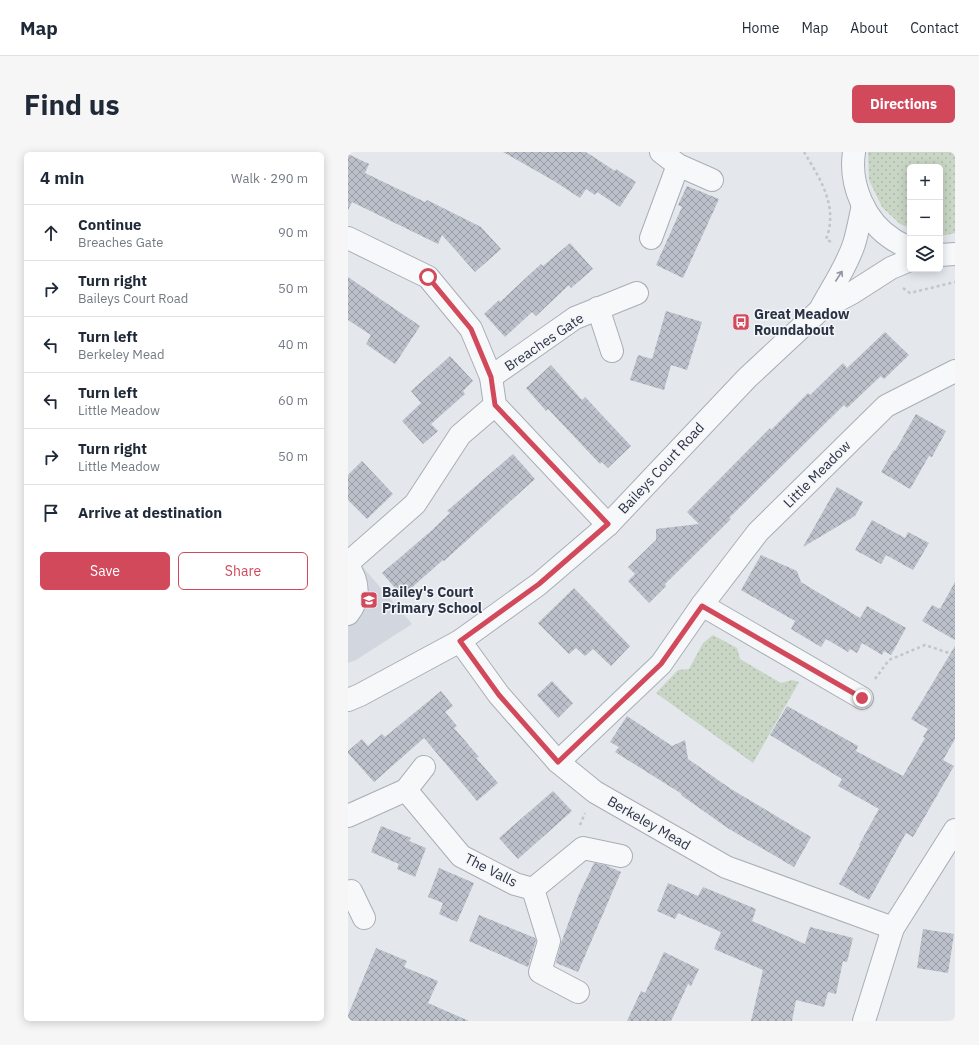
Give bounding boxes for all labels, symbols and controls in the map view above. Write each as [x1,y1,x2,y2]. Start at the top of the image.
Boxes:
text: Map [20,16,58,40]
text: Home [742,19,779,37]
text: Map [801,19,828,37]
text: About [850,19,888,37]
text: Contact [910,19,959,37]
button: Directions [852,85,955,123]
text: Find us [24,86,120,123]
map controls [907,164,943,272]
button: + [907,164,943,200]
text: 4 min [40,167,84,189]
text: Walk · 290 m [231,170,308,187]
button: − [907,200,943,236]
text: Continue [78,215,142,234]
icon: ahead [40,222,62,244]
text: 90 m [278,224,308,241]
text: Breaches Gate [78,234,163,251]
button: layers [907,236,943,272]
route start [419,268,437,286]
one-way arrow [835,270,843,282]
text: Turn right [78,271,147,290]
icon: right [40,278,62,300]
text: 50 m [278,280,308,297]
text: Baileys Court Road [78,290,188,307]
place label: Great Meadow Roundabout [754,305,850,339]
street label: Breaches Gate [501,309,587,375]
bus stop icon: Great Meadow Roundabout [731,312,751,332]
text: Turn left [78,327,138,346]
icon: left [40,334,62,356]
text: 40 m [278,336,308,353]
text: Berkeley Mead [78,346,165,363]
text: Turn left [78,383,138,402]
icon: left [40,390,62,412]
text: 60 m [278,392,308,409]
text: Little Meadow [78,402,160,419]
street label: Baileys Court Road [614,418,708,518]
street label: Little Meadow [779,436,855,512]
text: Turn right [78,439,147,458]
icon: right [40,446,62,468]
text: 50 m [278,448,308,465]
text: Little Meadow [78,458,160,475]
icon: arrive [40,502,62,524]
text: Arrive at destination [78,503,222,522]
button: Save [40,552,170,590]
button: Share [178,552,308,590]
place label: Bailey's Court Primary School [382,583,482,617]
school or university icon: Bailey's Court Primary School [359,590,379,610]
route end [853,689,871,707]
street label: Berkeley Mead [604,792,694,854]
street label: The Valls [462,849,521,891]

